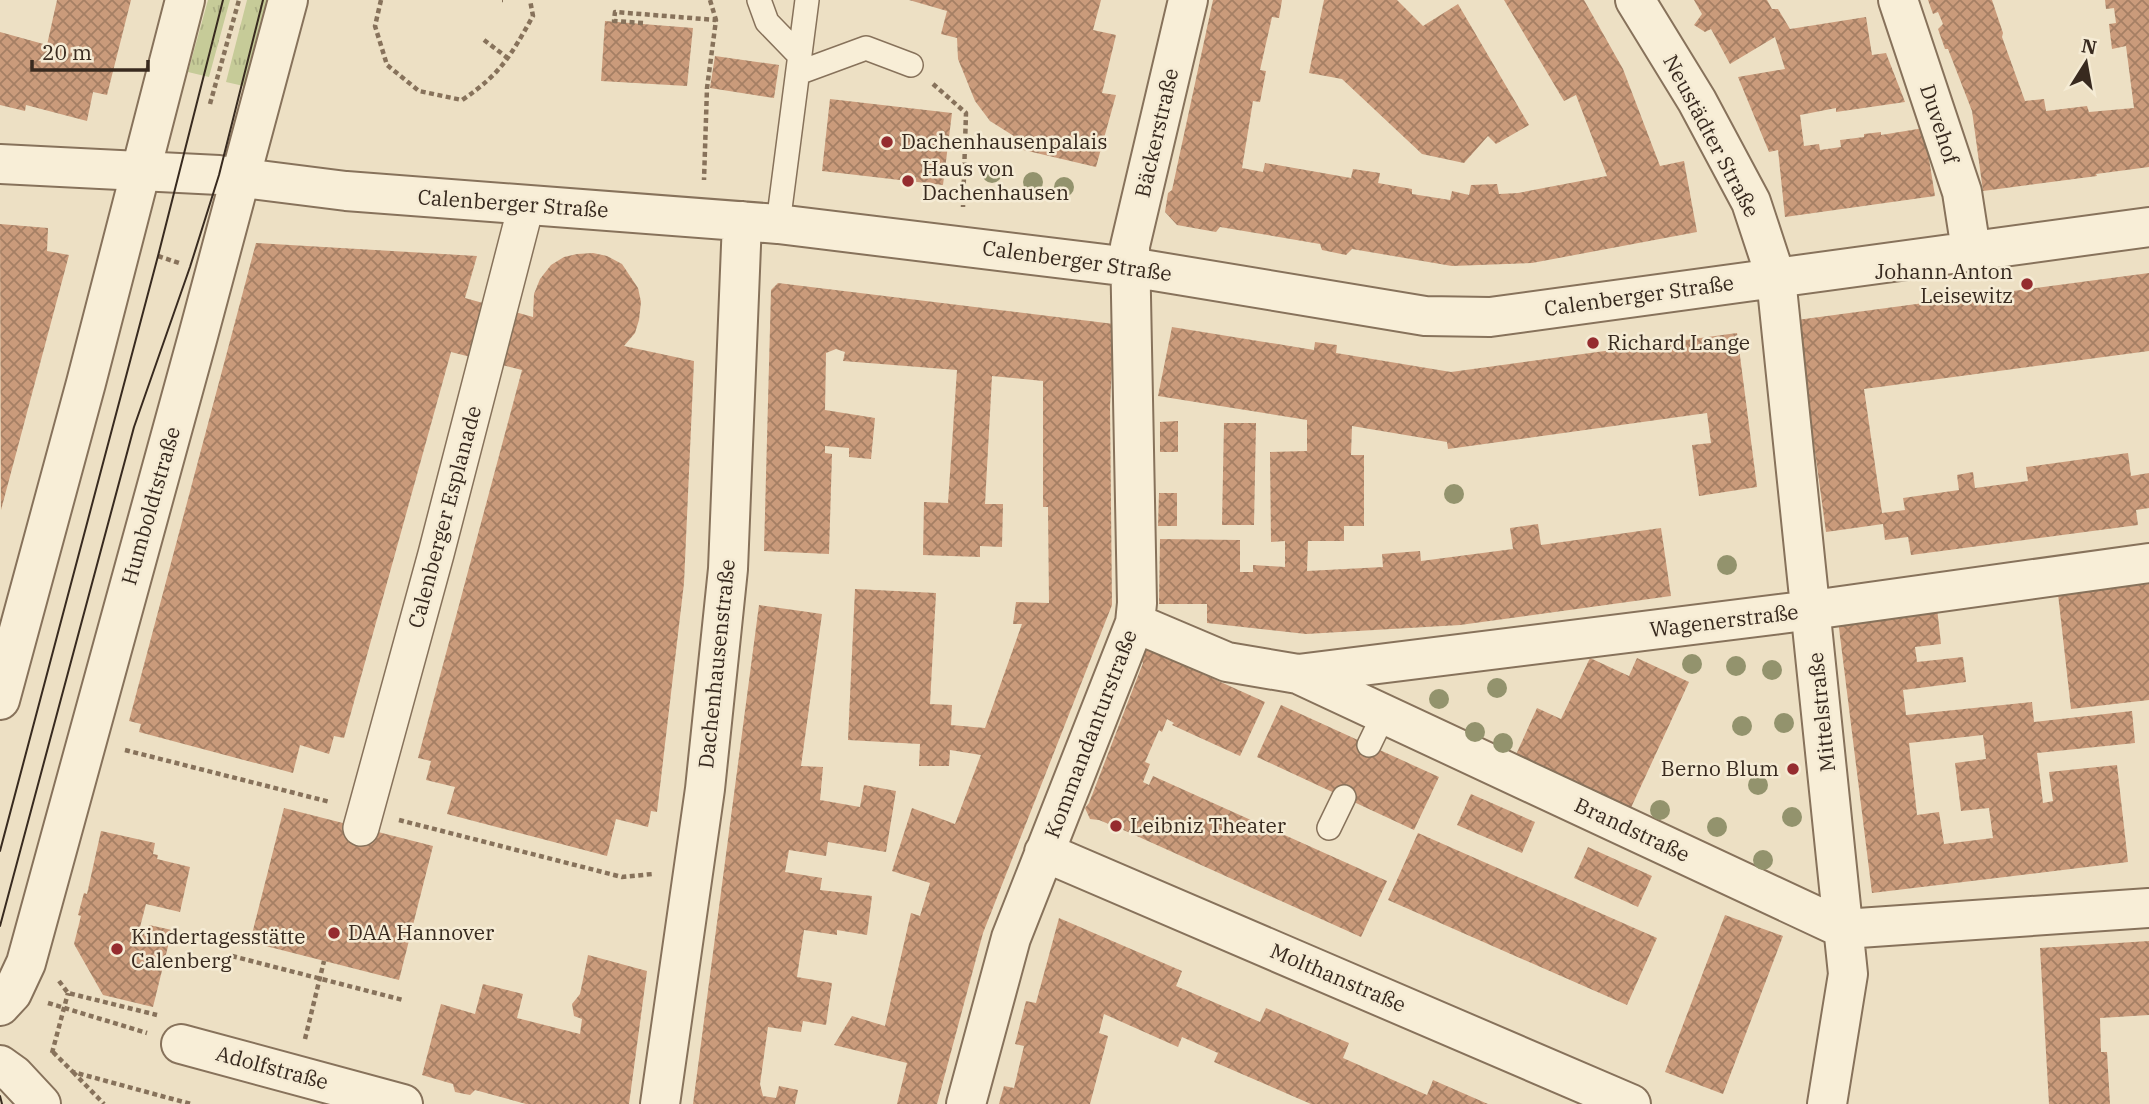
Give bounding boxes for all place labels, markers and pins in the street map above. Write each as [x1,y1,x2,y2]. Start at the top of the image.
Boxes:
place label: Dachenhausenpalais [901,127,1107,155]
marker: Dachenhausenpalais [879,134,895,150]
place label: Haus von Dachenhausen [922,154,1069,206]
marker: Haus von Dachenhausen [900,173,916,189]
place label: Johann Anton Leisewitz [1875,257,2013,309]
marker: Johann Anton Leisewitz [2019,276,2035,292]
place label: Richard Lange [1607,328,1750,356]
marker: Richard Lange [1585,335,1601,351]
place label: Berno Blum [1661,754,1779,782]
marker: Berno Blum [1785,761,1801,777]
place label: Leibniz Theater [1130,811,1287,839]
marker: Leibniz Theater [1108,818,1124,834]
place label: DAA Hannover [348,918,495,946]
place label: Kindertagesstätte Calenberg [131,922,306,974]
marker: DAA Hannover [326,925,342,941]
marker: Kindertagesstätte Calenberg [109,941,125,957]

